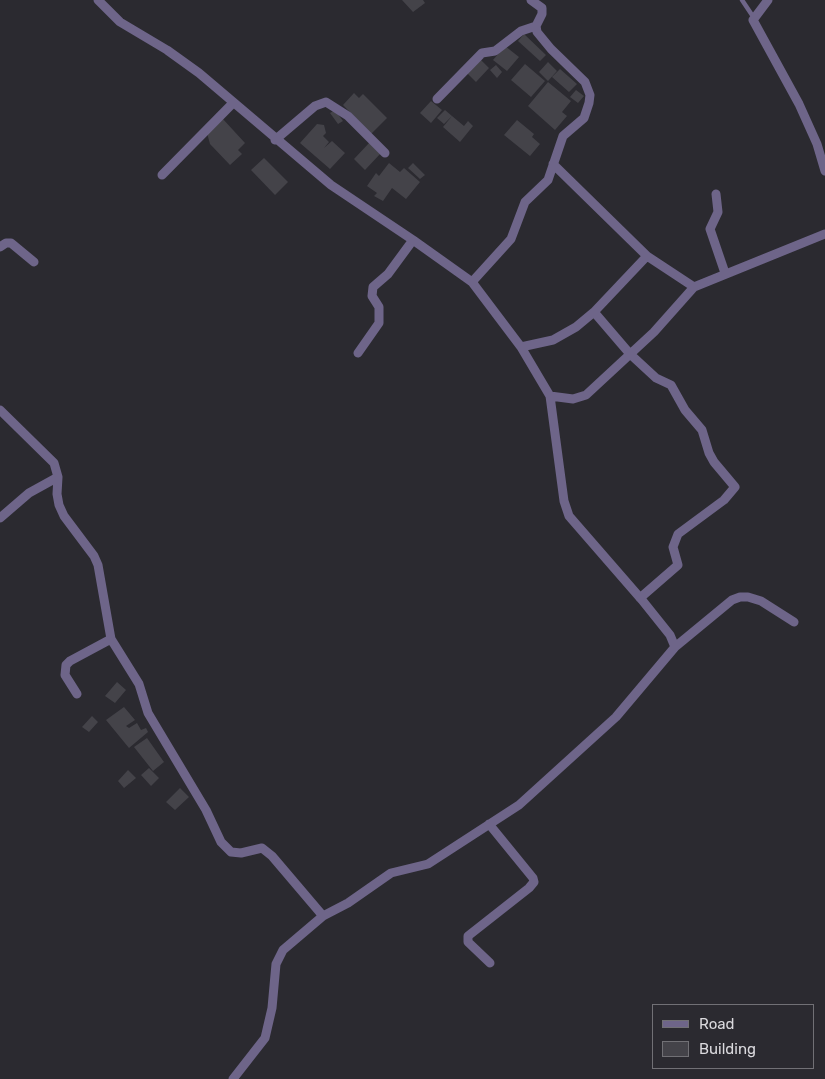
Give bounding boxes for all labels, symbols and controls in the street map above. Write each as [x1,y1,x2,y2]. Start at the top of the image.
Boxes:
legend [652,1004,815,1069]
text: Road [699,1015,735,1033]
text: Building [699,1040,756,1058]

